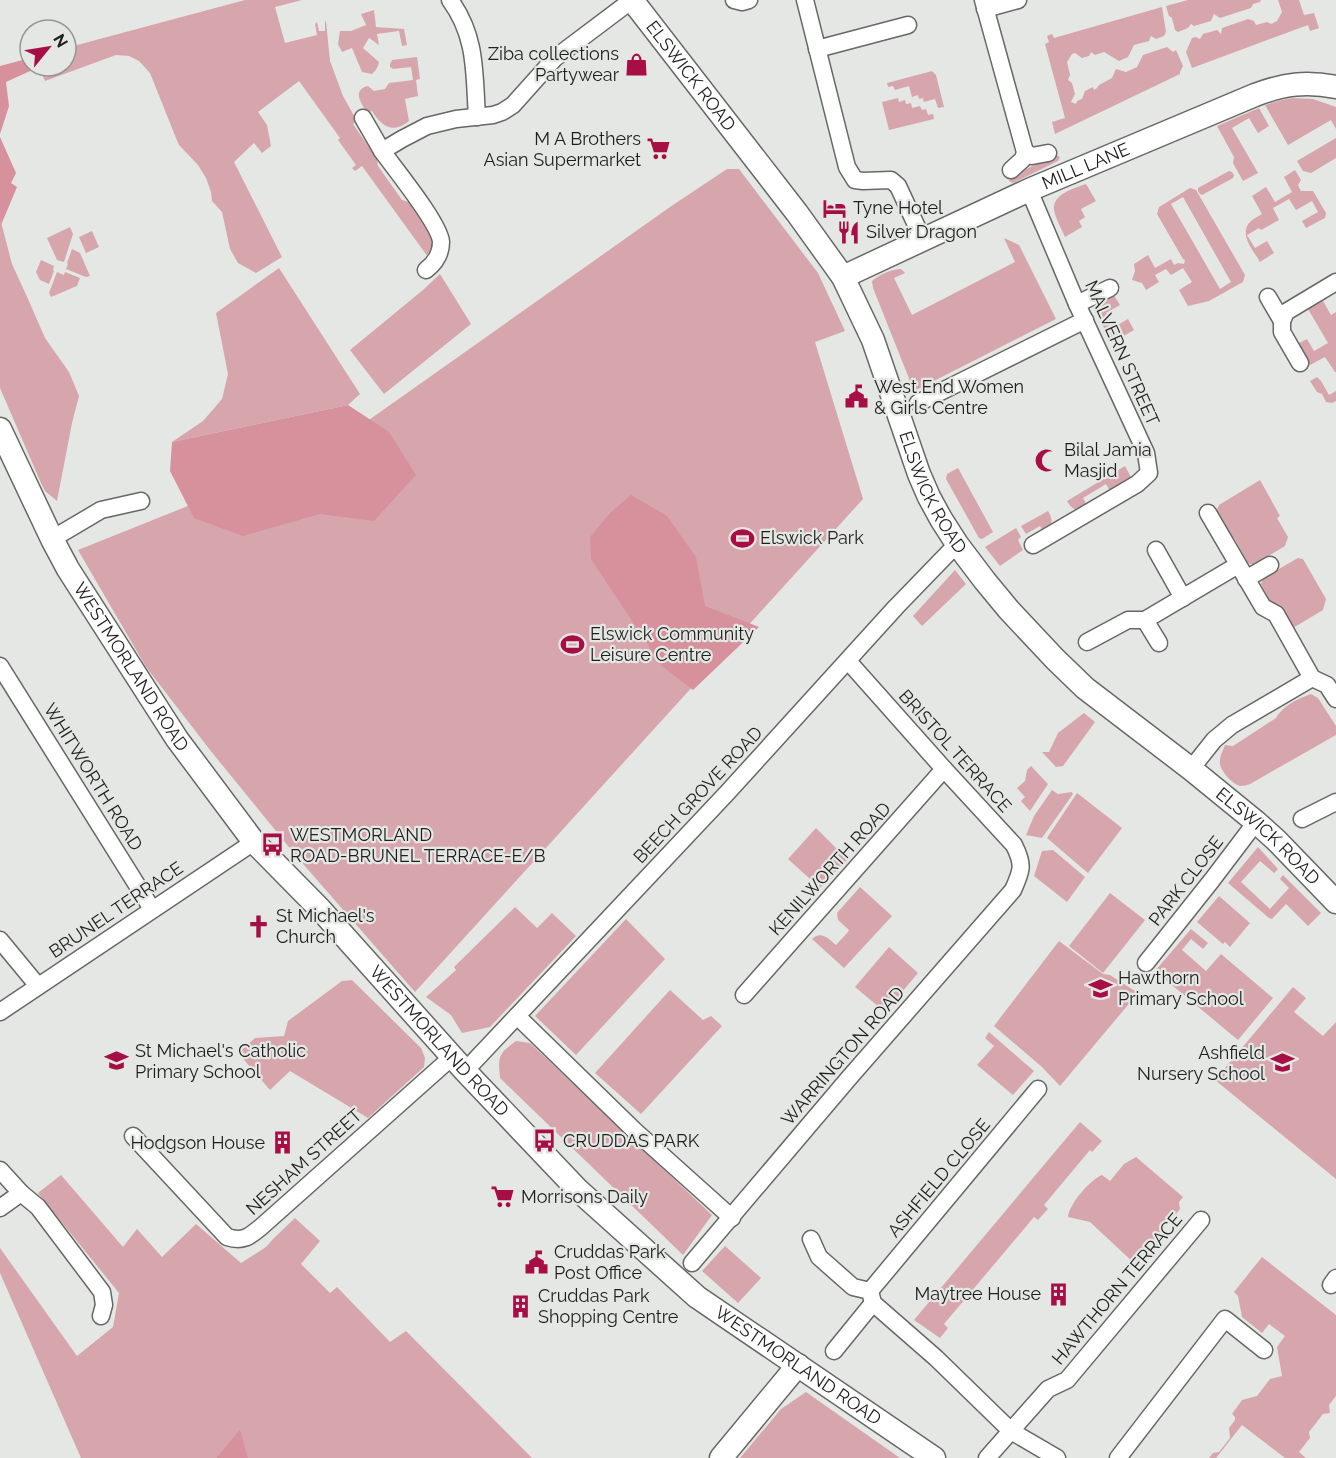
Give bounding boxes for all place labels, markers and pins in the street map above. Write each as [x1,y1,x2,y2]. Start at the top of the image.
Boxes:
place label: Ziba collections Partywear [488,43,620,85]
shop icon: Ziba collections Partywear [624,51,650,77]
place label: M A Brothers Asian Supermarket [484,128,641,170]
supermarket icon: M A Brothers Asian Supermarket [646,136,672,162]
hotel icon: Tyne Hotel [822,195,848,221]
place label: Tyne Hotel [853,197,943,218]
restaurant icon: Silver Dragon [835,219,861,245]
place label: Silver Dragon [866,221,977,242]
place label: West End Women & Girls Centre [874,376,1024,418]
public building icon: West End Women & Girls Centre [843,384,869,410]
place label: Bilal Jamia Masjid [1064,439,1152,481]
mosque icon: Bilal Jamia Masjid [1033,447,1059,473]
sports icon: Elswick Park [729,525,755,551]
place label: Elswick Park [760,527,864,548]
place label: Elswick Community Leisure Centre [590,623,754,665]
sports icon: Elswick Community Leisure Centre [559,631,585,657]
place label: WESTMORLAND ROAD-BRUNEL TERRACE-E/B [290,824,545,866]
bus stop icon: WESTMORLAND ROAD-BRUNEL TERRACE-E/B [259,832,285,858]
place label: St Michael's Church [276,905,375,947]
church icon: St Michael's Church [245,913,271,939]
place label: Hawthorn Primary School [1118,967,1244,1009]
school or university icon: Hawthorn Primary School [1087,975,1113,1001]
place label: St Michael's Catholic Primary School [135,1040,306,1082]
place label: Ashfield Nursery School [1137,1042,1265,1084]
school or university icon: St Michael's Catholic Primary School [104,1048,130,1074]
school or university icon: Ashfield Nursery School [1270,1050,1296,1076]
bus stop icon: CRUDDAS PARK [532,1128,558,1154]
building icon: Hodgson House [270,1130,296,1156]
place label: CRUDDAS PARK [563,1130,700,1151]
place label: Hodgson House [131,1132,265,1153]
supermarket icon: Morrisons Daily [490,1184,516,1210]
place label: Morrisons Daily [521,1186,648,1207]
place label: Cruddas Park Post Office [554,1241,666,1283]
public building icon: Cruddas Park Post Office [523,1249,549,1275]
building icon: Maytree House [1046,1281,1072,1307]
place label: Maytree House [914,1283,1041,1304]
place label: Cruddas Park Shopping Centre [538,1285,679,1327]
building icon: Cruddas Park Shopping Centre [507,1293,533,1319]

